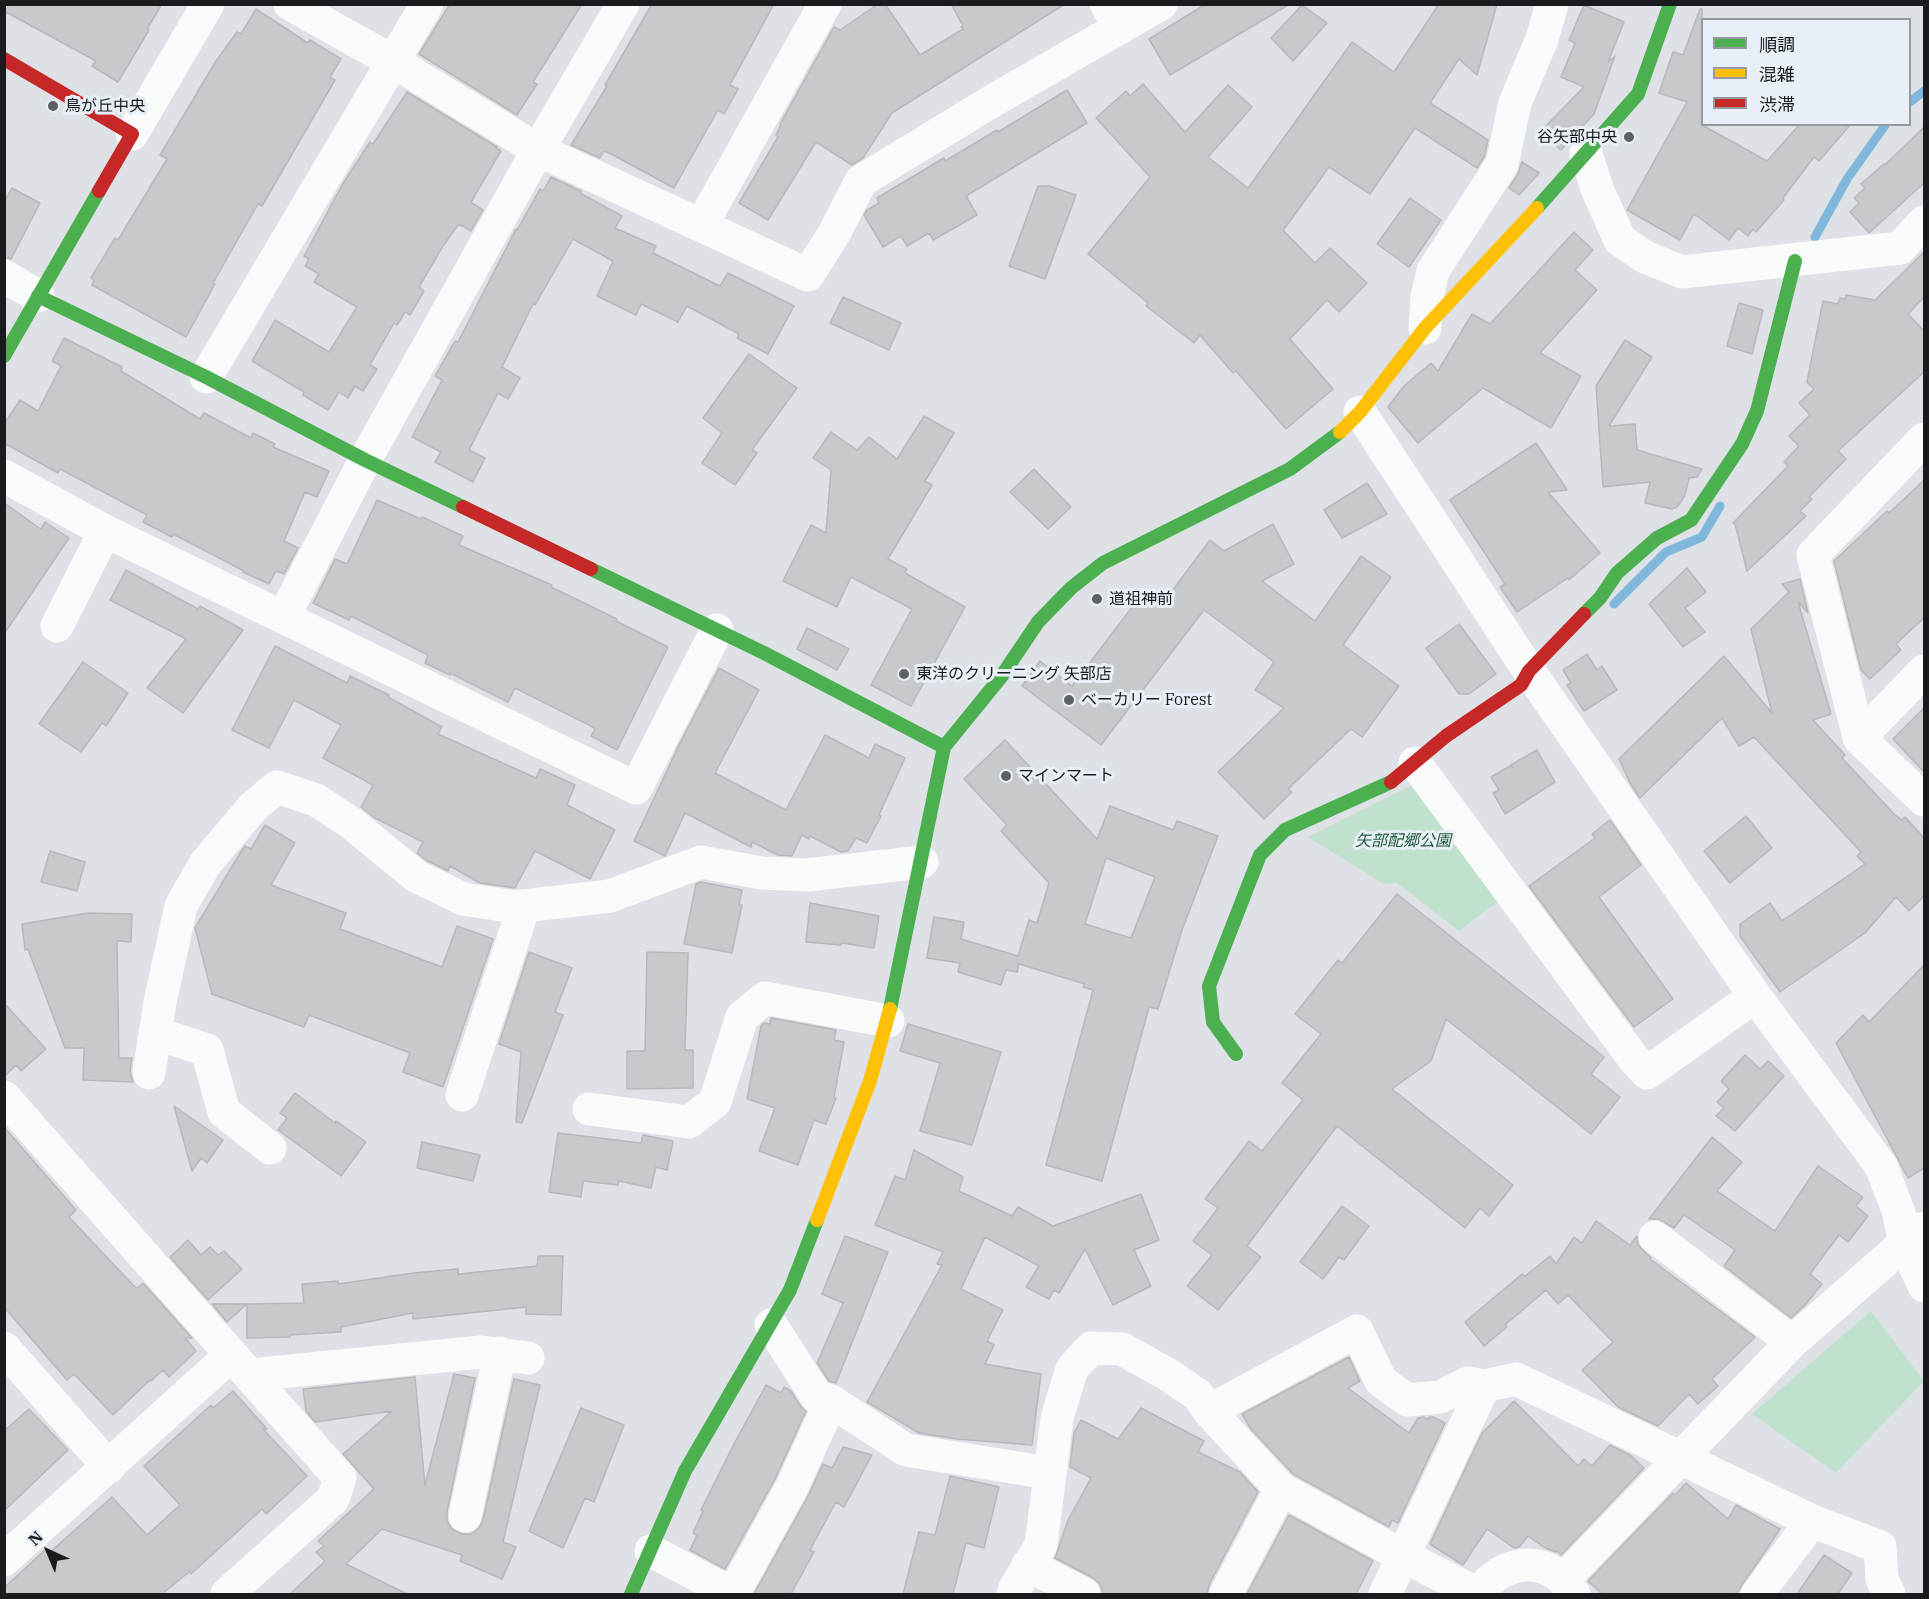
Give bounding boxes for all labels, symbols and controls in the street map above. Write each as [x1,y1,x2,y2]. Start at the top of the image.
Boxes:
legend [1701,18,1911,126]
text: 順調 [1759,33,1795,56]
text: 混雑 [1759,63,1795,86]
text: 渋滞 [1759,93,1795,116]
place label: 鳥が丘中央 [65,96,145,116]
marker: 鳥が丘中央 [46,99,60,113]
place label: 谷矢部中央 [1537,127,1617,147]
marker: 谷矢部中央 [1622,130,1636,144]
place label: 道祖神前 [1109,589,1173,609]
marker: 道祖神前 [1090,592,1104,606]
place label: 東洋のクリーニング 矢部店 [916,664,1112,684]
marker: 東洋のクリーニング 矢部店 [897,667,911,681]
place label: ベーカリー Forest [1081,690,1212,710]
marker: ベーカリー Forest [1062,693,1076,707]
place label: マインマート [1018,766,1114,786]
marker: マインマート [999,769,1013,783]
park label: 矢部配郷公園 [1355,831,1451,851]
north arrow [18,1521,78,1581]
text: N [24,1526,47,1550]

